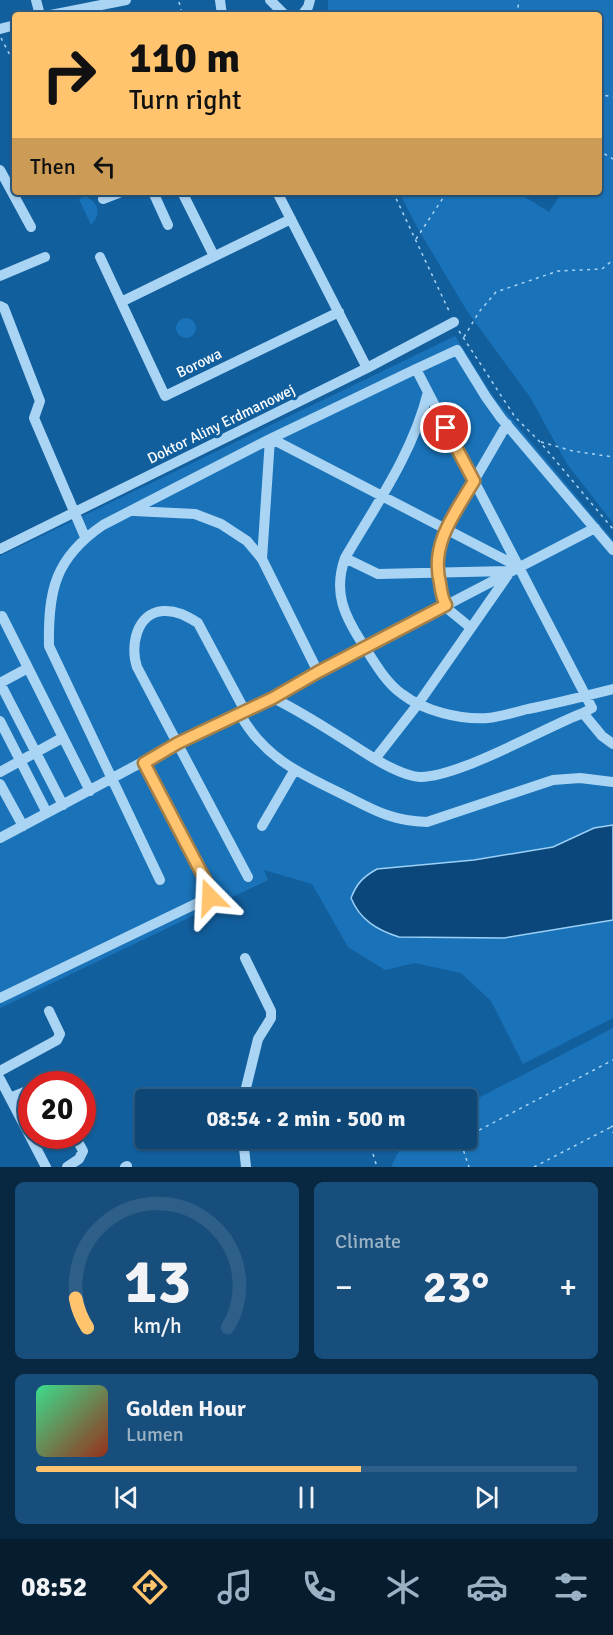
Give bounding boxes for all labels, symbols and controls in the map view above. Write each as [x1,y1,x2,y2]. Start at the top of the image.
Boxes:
text: 110 m [129,33,240,84]
icon: right [30,36,108,114]
text: Turn right [129,84,242,117]
icon: left [88,150,121,183]
text: Then [30,153,76,180]
street label: Borowa [173,344,225,382]
street label: Doktor Aliny Erdmanowej [144,380,298,468]
pin [420,402,471,453]
icon: arrive [429,411,462,444]
position arrow [178,865,242,929]
speed limit sign: 20 [18,1071,96,1149]
text: 08:54 · 2 min · 500 m [206,1105,406,1132]
text: Climate [335,1229,401,1254]
text: 13 [123,1243,191,1320]
text: 23° [423,1260,489,1315]
text: − [335,1267,353,1308]
text: + [559,1267,577,1308]
text: km/h [133,1313,181,1339]
text: Golden Hour [126,1395,246,1422]
text: Lumen [126,1422,184,1447]
icon: previous [110,1481,143,1514]
icon: pause [290,1481,323,1514]
icon: next [470,1481,503,1514]
icon: directions [129,1566,171,1608]
icon: music [214,1566,256,1608]
icon: phone [298,1566,340,1608]
icon: climate [382,1566,424,1608]
icon: car [466,1566,508,1608]
icon: filters [550,1566,592,1608]
text: 08:52 [21,1571,87,1604]

